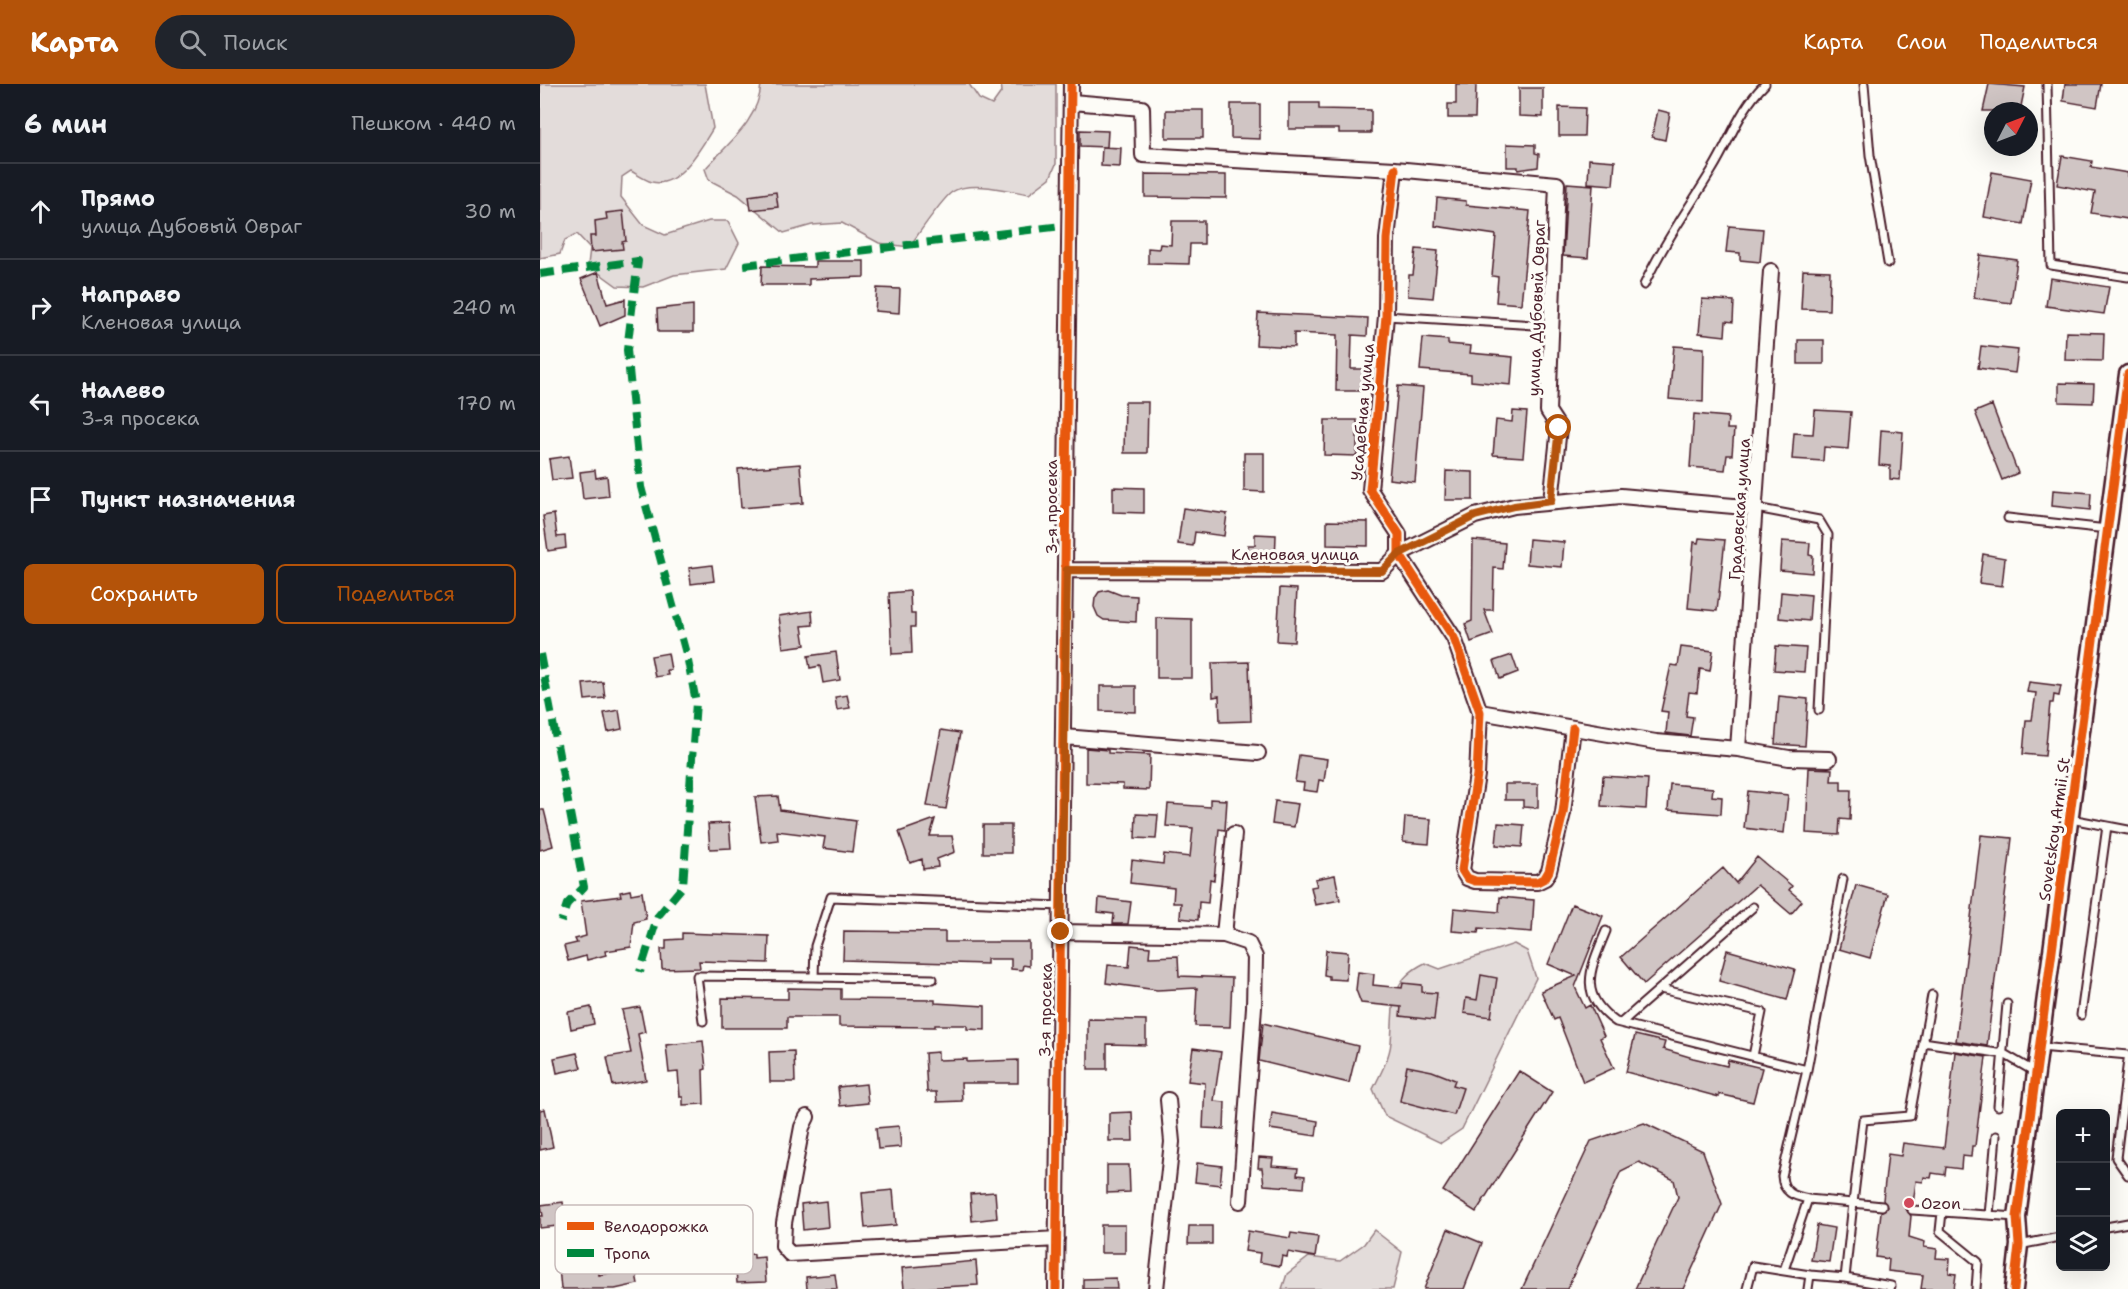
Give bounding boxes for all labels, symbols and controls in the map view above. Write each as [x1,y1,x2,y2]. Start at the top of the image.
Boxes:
search box [155,15,575,69]
text: Карта [30,23,119,61]
icon: search [176,26,209,59]
text: Поиск [224,28,288,57]
text: Карта [1803,28,1863,56]
text: Слои [1896,28,1947,56]
text: Поделиться [1980,28,2098,56]
north arrow [1984,102,2038,156]
text: 6 мин [24,106,107,141]
text: Пешком · 440 m [352,110,516,136]
text: Прямо [81,184,155,213]
icon: ahead [24,195,57,228]
text: 30 m [464,198,516,224]
text: улица Дубовый Овраг [81,213,302,239]
street label: улица Дубовый Овраг [1523,218,1550,397]
text: Направо [81,280,181,309]
icon: right [24,291,57,324]
text: 240 m [451,294,516,320]
text: Кленовая улица [81,309,241,335]
street label: Усадебная улица [1346,342,1379,482]
text: Налево [81,376,165,405]
icon: left [24,387,57,420]
text: 170 m [457,390,516,416]
text: 3-я просека [81,405,199,431]
route start [1545,414,1571,440]
street label: Градовская улица [1724,437,1755,581]
street label: 3-я просека [1041,460,1062,554]
icon: arrive [24,483,57,516]
text: Пункт назначения [81,485,295,514]
street label: Кленовая улица [1231,544,1359,565]
button: Сохранить [24,564,264,624]
button: Поделиться [276,564,516,624]
street label: Sovetskoy Armii St [2034,756,2075,902]
route end [1047,918,1073,944]
street label: 3-я просека [1034,962,1057,1058]
map controls [2056,1109,2110,1271]
button: + [2056,1109,2110,1163]
button: − [2056,1163,2110,1217]
place label: Ozon [1921,1193,1961,1214]
marker: Ozon [1902,1196,1916,1210]
legend [555,1205,753,1274]
text: Велодорожка [604,1216,709,1237]
button: layers [2056,1217,2110,1271]
text: Тропа [604,1243,650,1264]

